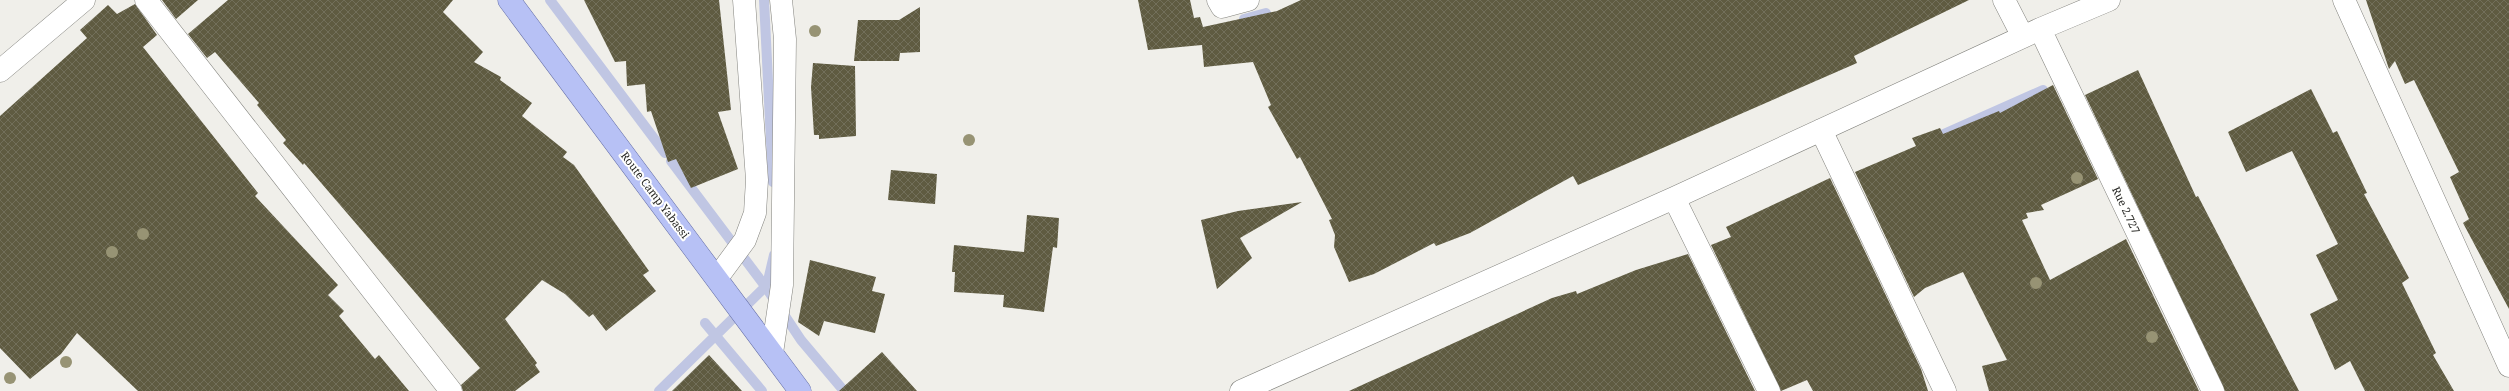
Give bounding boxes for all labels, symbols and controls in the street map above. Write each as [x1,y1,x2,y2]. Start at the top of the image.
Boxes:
street label: Route Camp Yabassi [618,148,693,241]
street label: Rue 2.727 [2109,184,2144,236]

